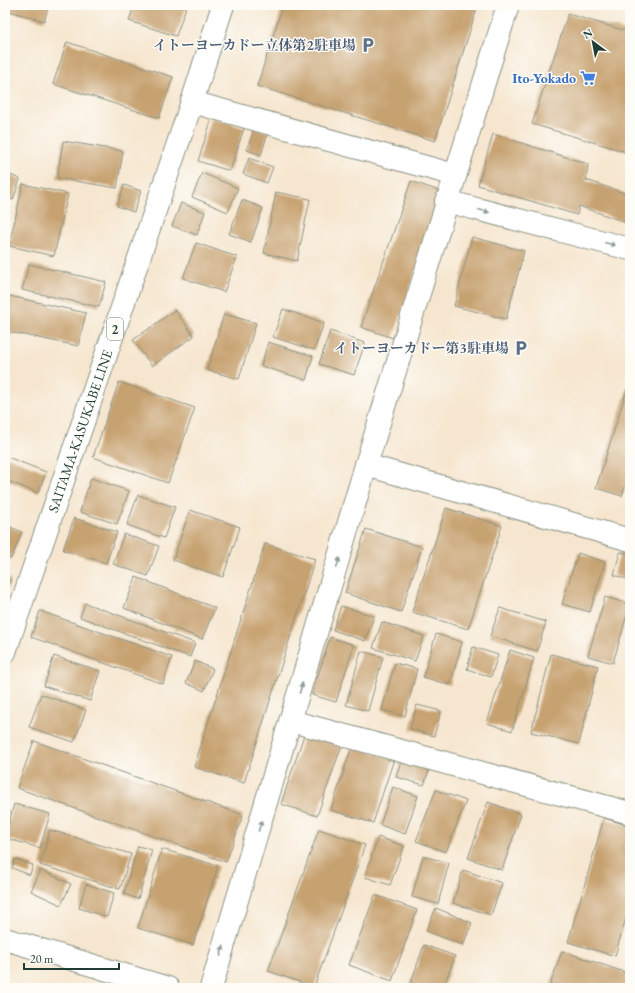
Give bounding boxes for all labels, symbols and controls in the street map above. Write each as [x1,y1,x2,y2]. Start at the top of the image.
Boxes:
north arrow [573,22,613,62]
text: N [580,25,595,42]
place label: イトーヨーカドー立体第2駐車場 [153,36,356,54]
parking icon: イトーヨーカドー立体第2駐車場 [359,36,377,54]
place label: Ito-Yokado [512,69,576,87]
supermarket icon: Ito-Yokado [579,69,597,87]
one-way arrow [478,209,490,215]
one-way arrow [604,241,616,247]
road number: 2 [107,318,123,340]
place label: イトーヨーカドー第3駐車場 [334,339,509,357]
parking icon: イトーヨーカドー第3駐車場 [512,339,530,357]
street label: SAITAMA-KASUKABE LINE [44,347,116,515]
one-way arrow [335,557,341,569]
one-way arrow [298,682,304,694]
one-way arrow [257,820,263,832]
one-way arrow [219,944,225,956]
scale bar [24,945,119,971]
text: 20 m [30,951,54,967]

